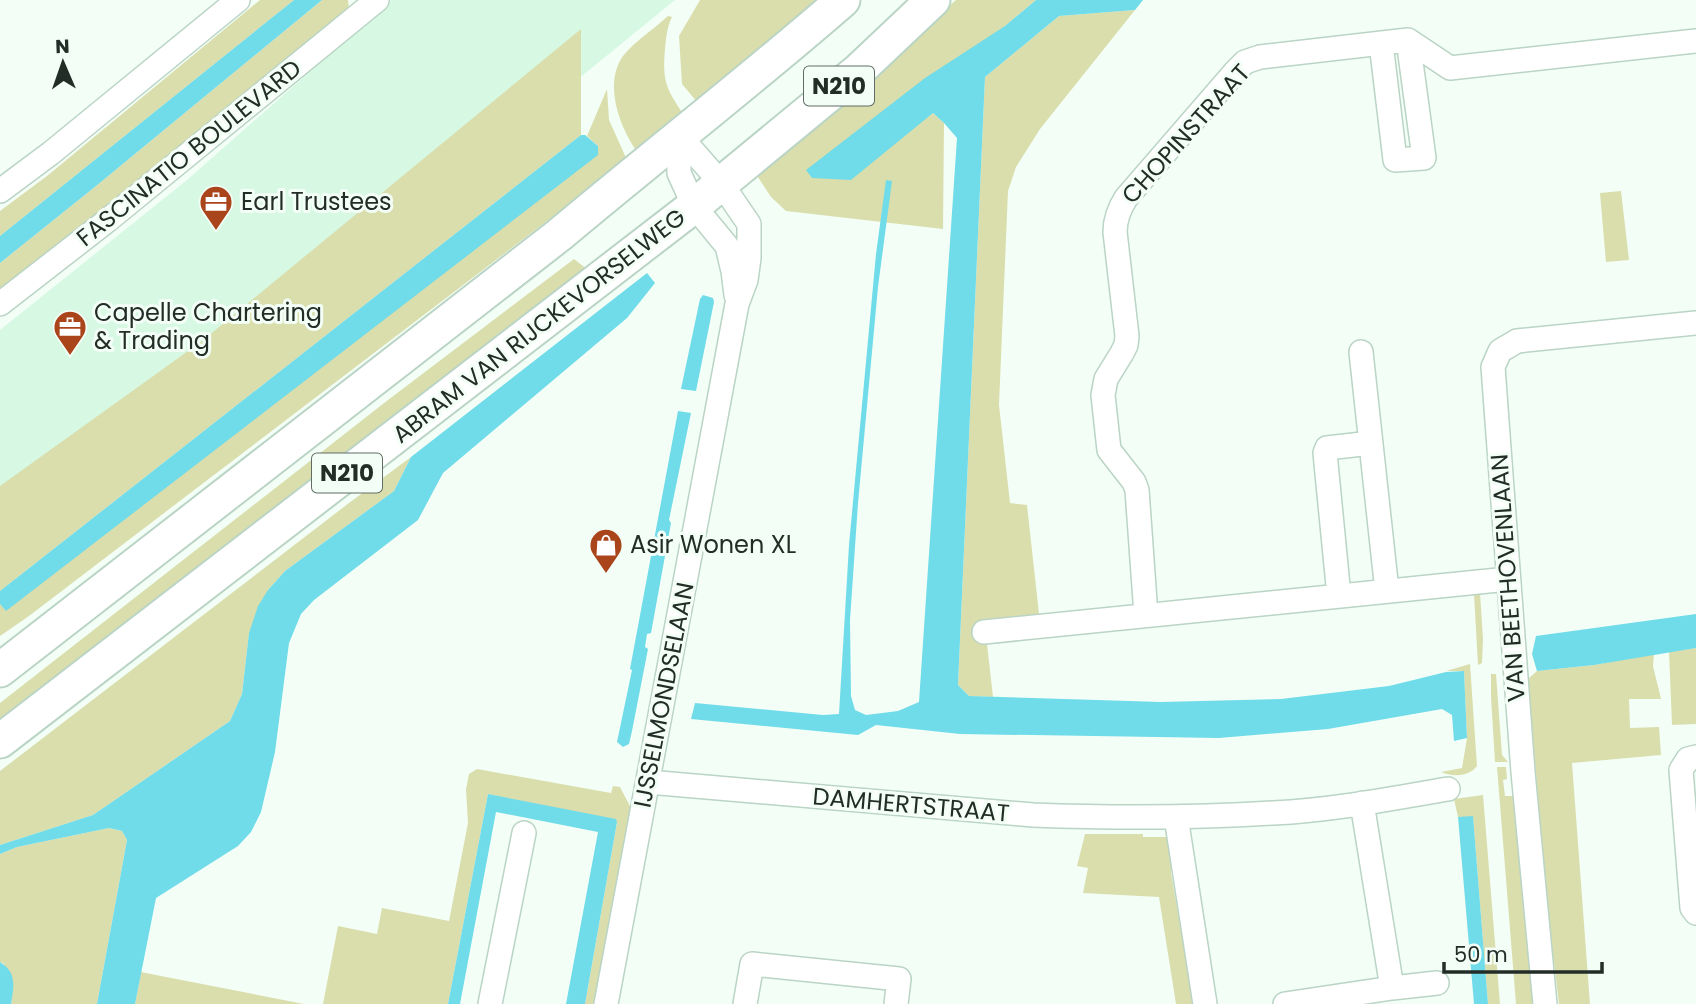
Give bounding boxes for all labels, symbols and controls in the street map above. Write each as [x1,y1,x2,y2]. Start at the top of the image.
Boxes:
north arrow [28,28,98,98]
text: N [55,33,70,60]
street label: FASCINATIO BOULEVARD [69,52,308,254]
street label: CHOPINSTRAAT [1114,57,1257,211]
road number: N210 [804,66,874,106]
office icon: Earl Trustees [197,183,235,232]
place label: Earl Trustees [241,185,392,218]
street label: ABRAM VAN RIJCKEVORSELWEG [385,201,692,451]
place label: Capelle Chartering & Trading [94,296,322,357]
office icon: Capelle Chartering & Trading [51,308,89,357]
road number: N210 [312,453,382,492]
street label: VAN BEETHOVENLAAN [1482,453,1533,703]
shop icon: Asir Wonen XL [587,526,625,575]
place label: Asir Wonen XL [630,528,796,561]
street label: IJSSELMONDSELAAN [625,579,702,810]
street label: DAMHERTSTRAAT [811,779,1011,830]
scale bar [1444,930,1602,974]
text: 50 m [1454,940,1508,969]

